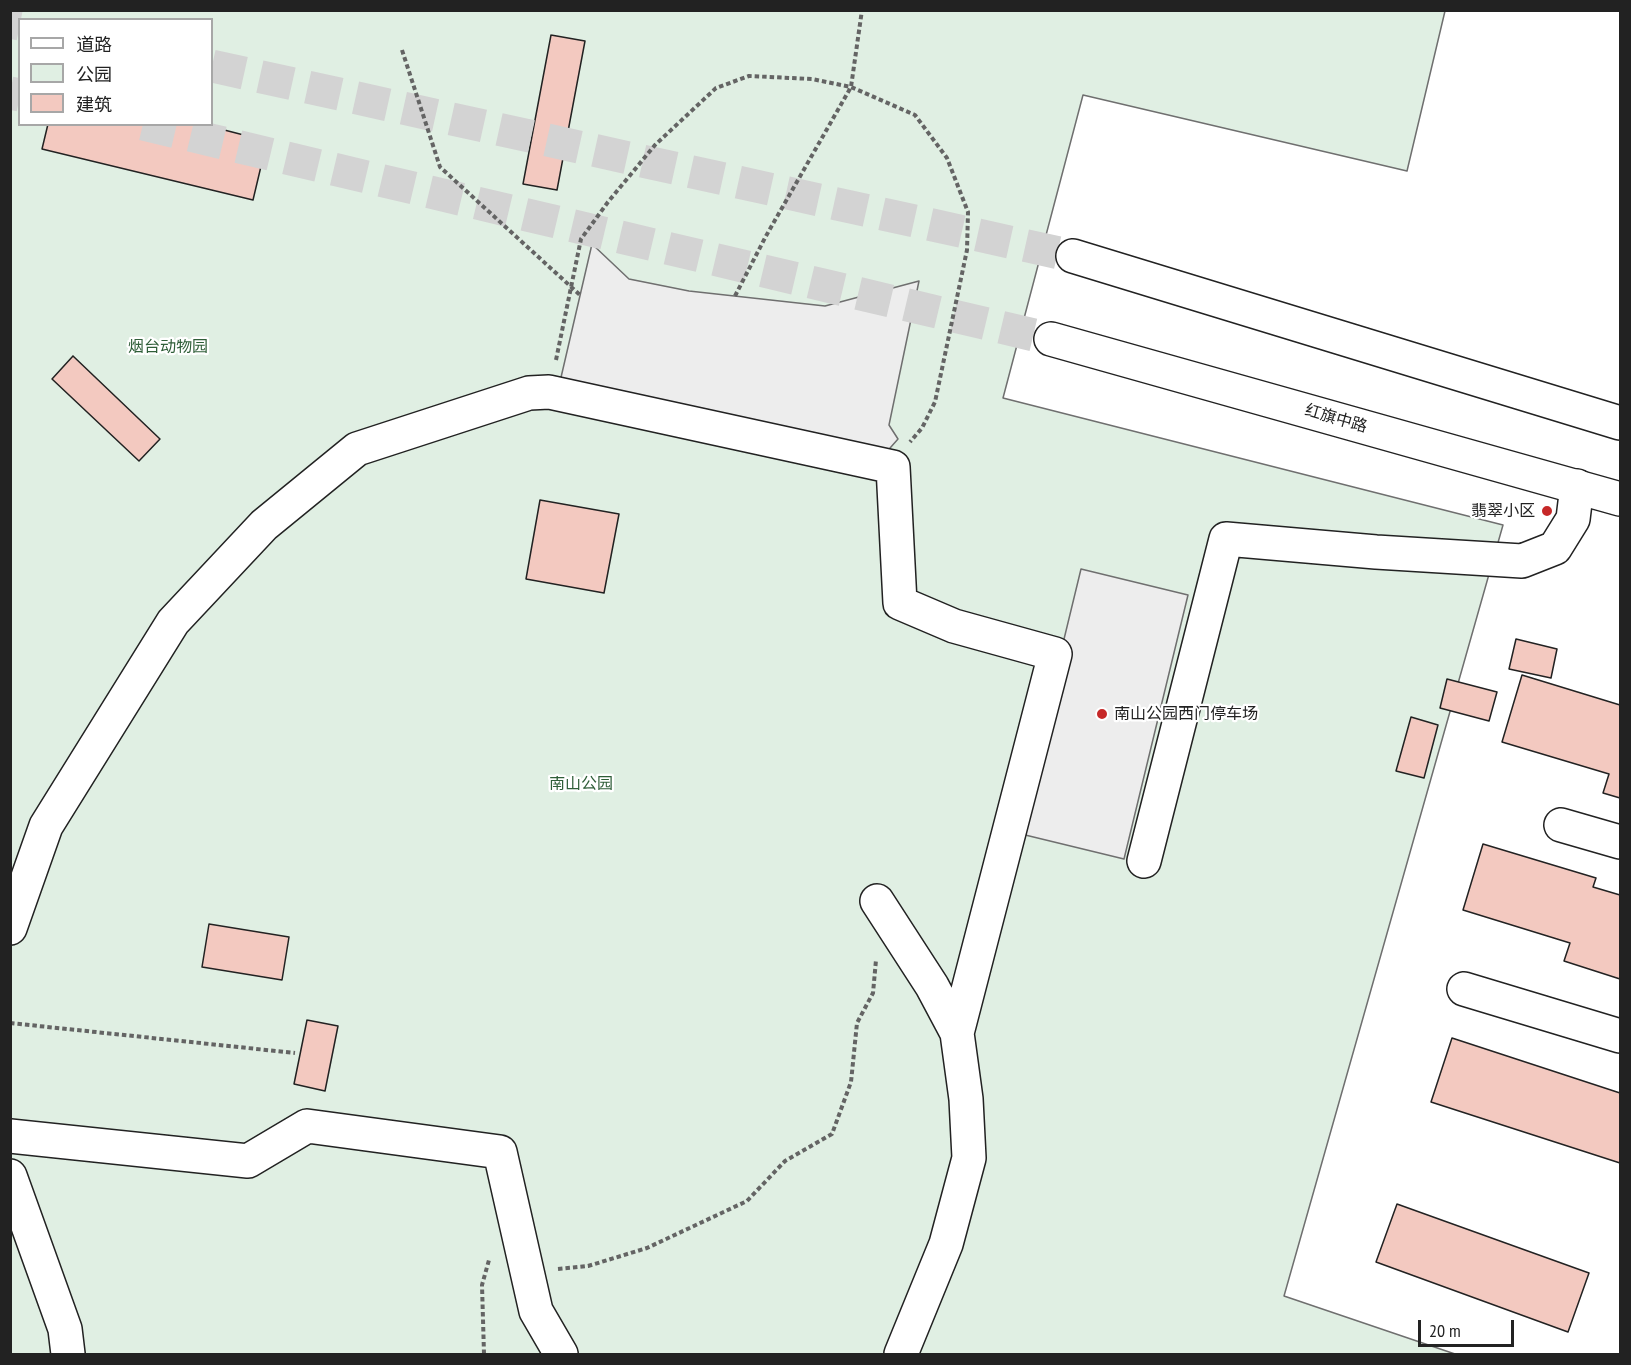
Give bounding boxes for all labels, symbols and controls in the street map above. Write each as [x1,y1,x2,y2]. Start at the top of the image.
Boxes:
legend [18,18,213,126]
text: 道路 [76,33,112,56]
text: 公园 [76,63,112,86]
text: 建筑 [76,93,112,116]
park label: 烟台动物园 [128,337,208,357]
street label: 红旗中路 [1303,401,1369,437]
place label: 翡翠小区 [1471,501,1535,521]
marker: 翡翠小区 [1540,504,1554,518]
place label: 南山公园西门停车场 [1114,704,1258,724]
marker: 南山公园西门停车场 [1095,707,1109,721]
park label: 南山公园 [549,774,613,794]
scale bar [1421,1308,1517,1346]
text: 20 m [1429,1319,1461,1342]

